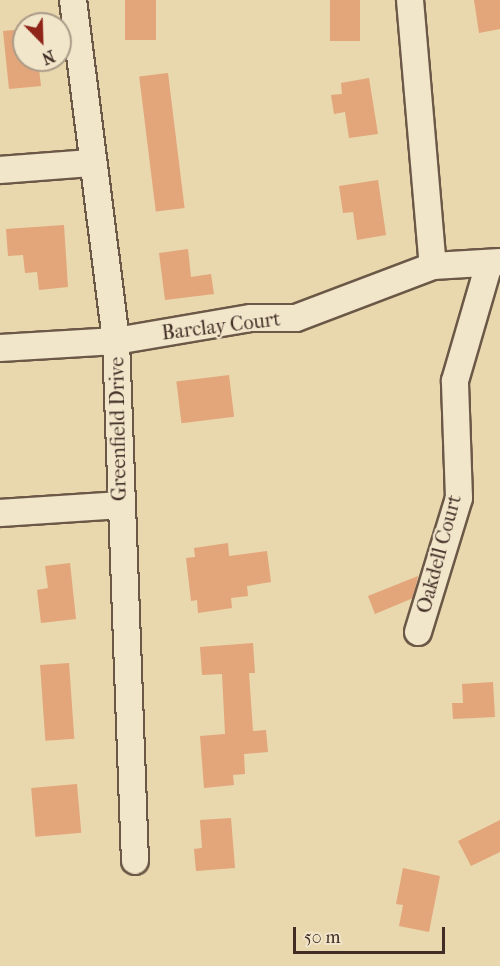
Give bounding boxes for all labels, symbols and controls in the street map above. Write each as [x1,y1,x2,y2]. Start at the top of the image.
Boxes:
north arrow [12,12,72,72]
text: N [39,46,58,68]
street label: Barclay Court [160,307,282,345]
street label: Greenfield Drive [105,357,131,501]
street label: Oakdell Court [412,492,466,616]
scale bar [296,915,448,953]
text: 50 m [304,927,340,948]

